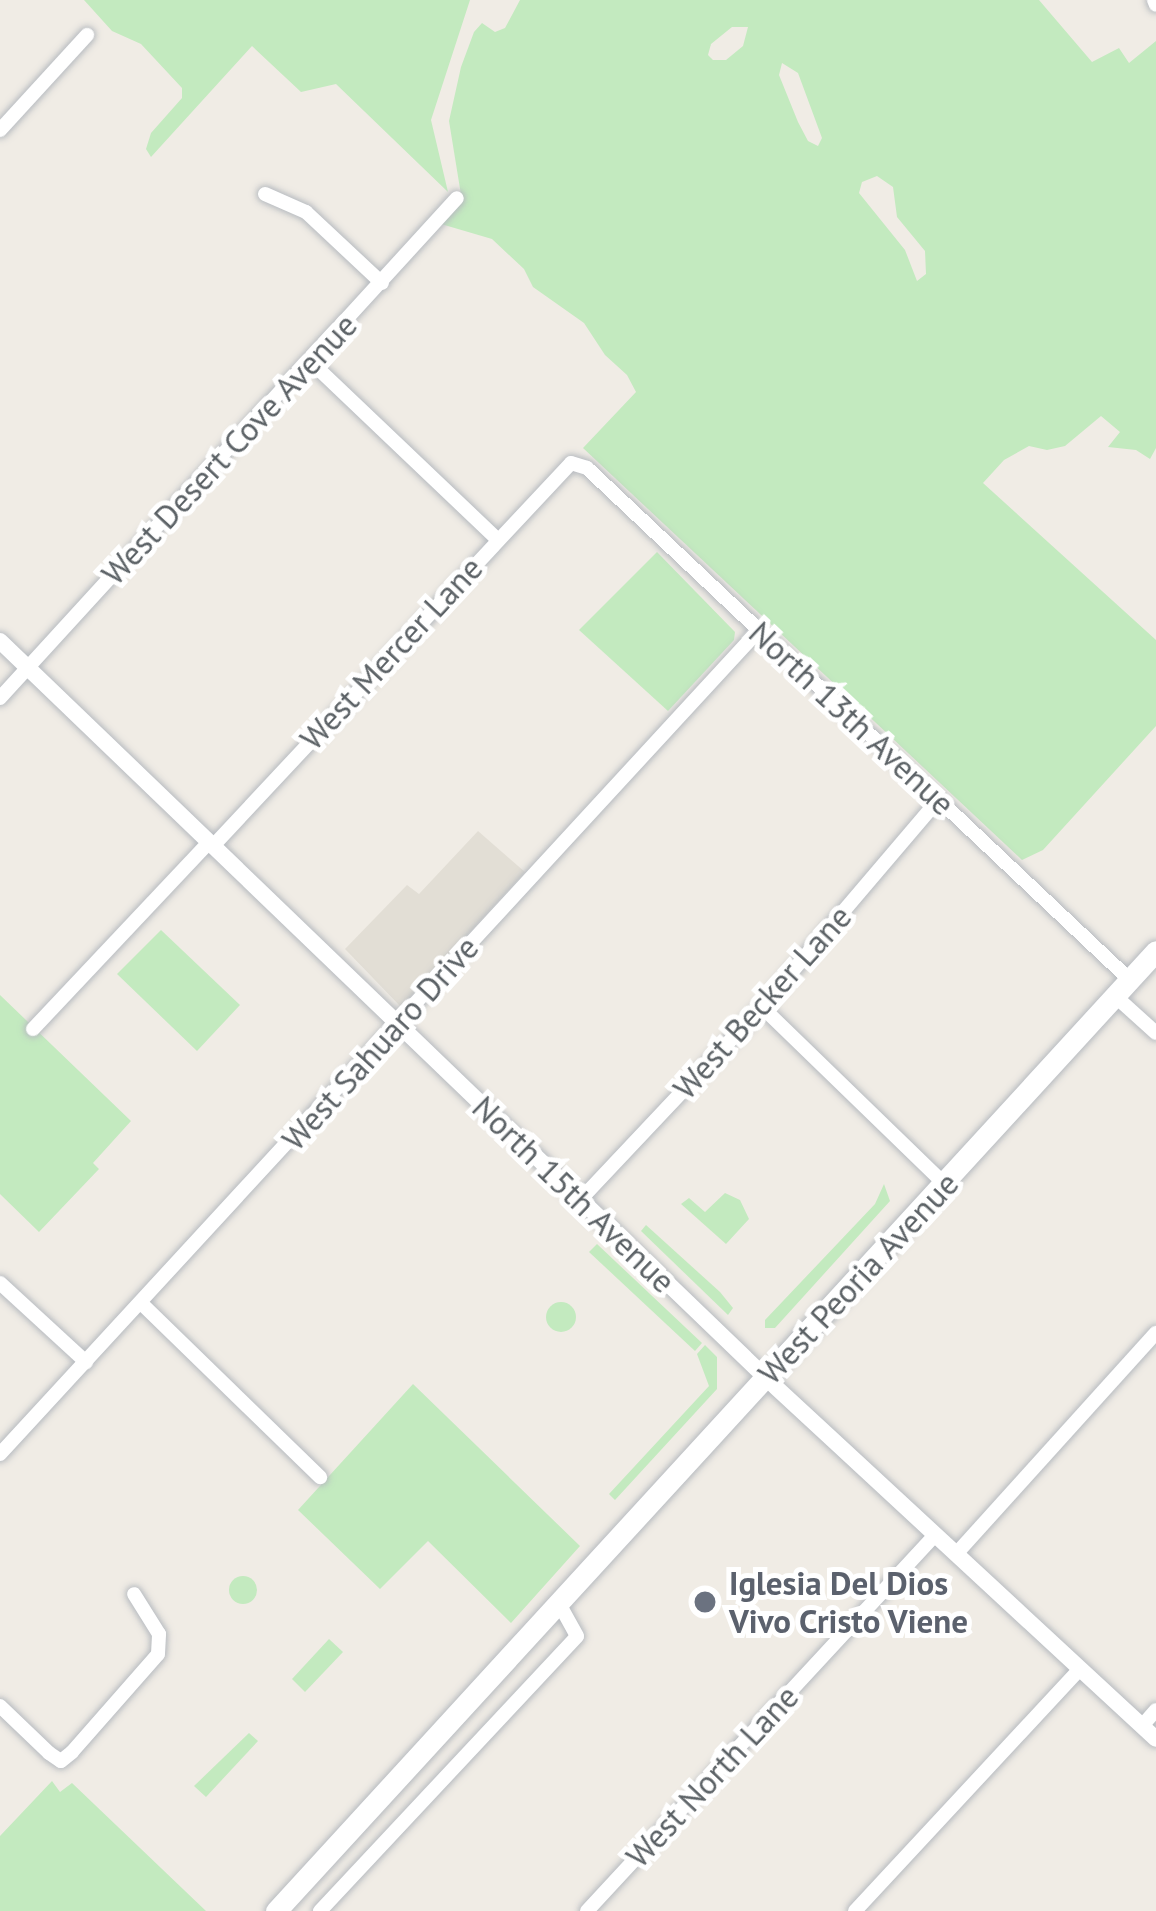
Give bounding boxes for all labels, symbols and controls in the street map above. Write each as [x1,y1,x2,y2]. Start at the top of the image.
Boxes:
street label: West Desert Cove Avenue [93,305,365,593]
street label: West Mercer Lane [292,548,490,758]
street label: North 13th Avenue [741,612,963,824]
street label: West Becker Lane [665,897,859,1107]
street label: West Sahuaro Drive [273,928,487,1158]
street label: North 15th Avenue [464,1087,684,1301]
street label: West Peoria Avenue [749,1163,967,1393]
place label: Iglesia Del Dios Vivo Cristo Viene [729,1563,969,1641]
marker: Iglesia Del Dios Vivo Cristo Viene [692,1589,718,1615]
street label: West North Lane [618,1677,806,1875]

